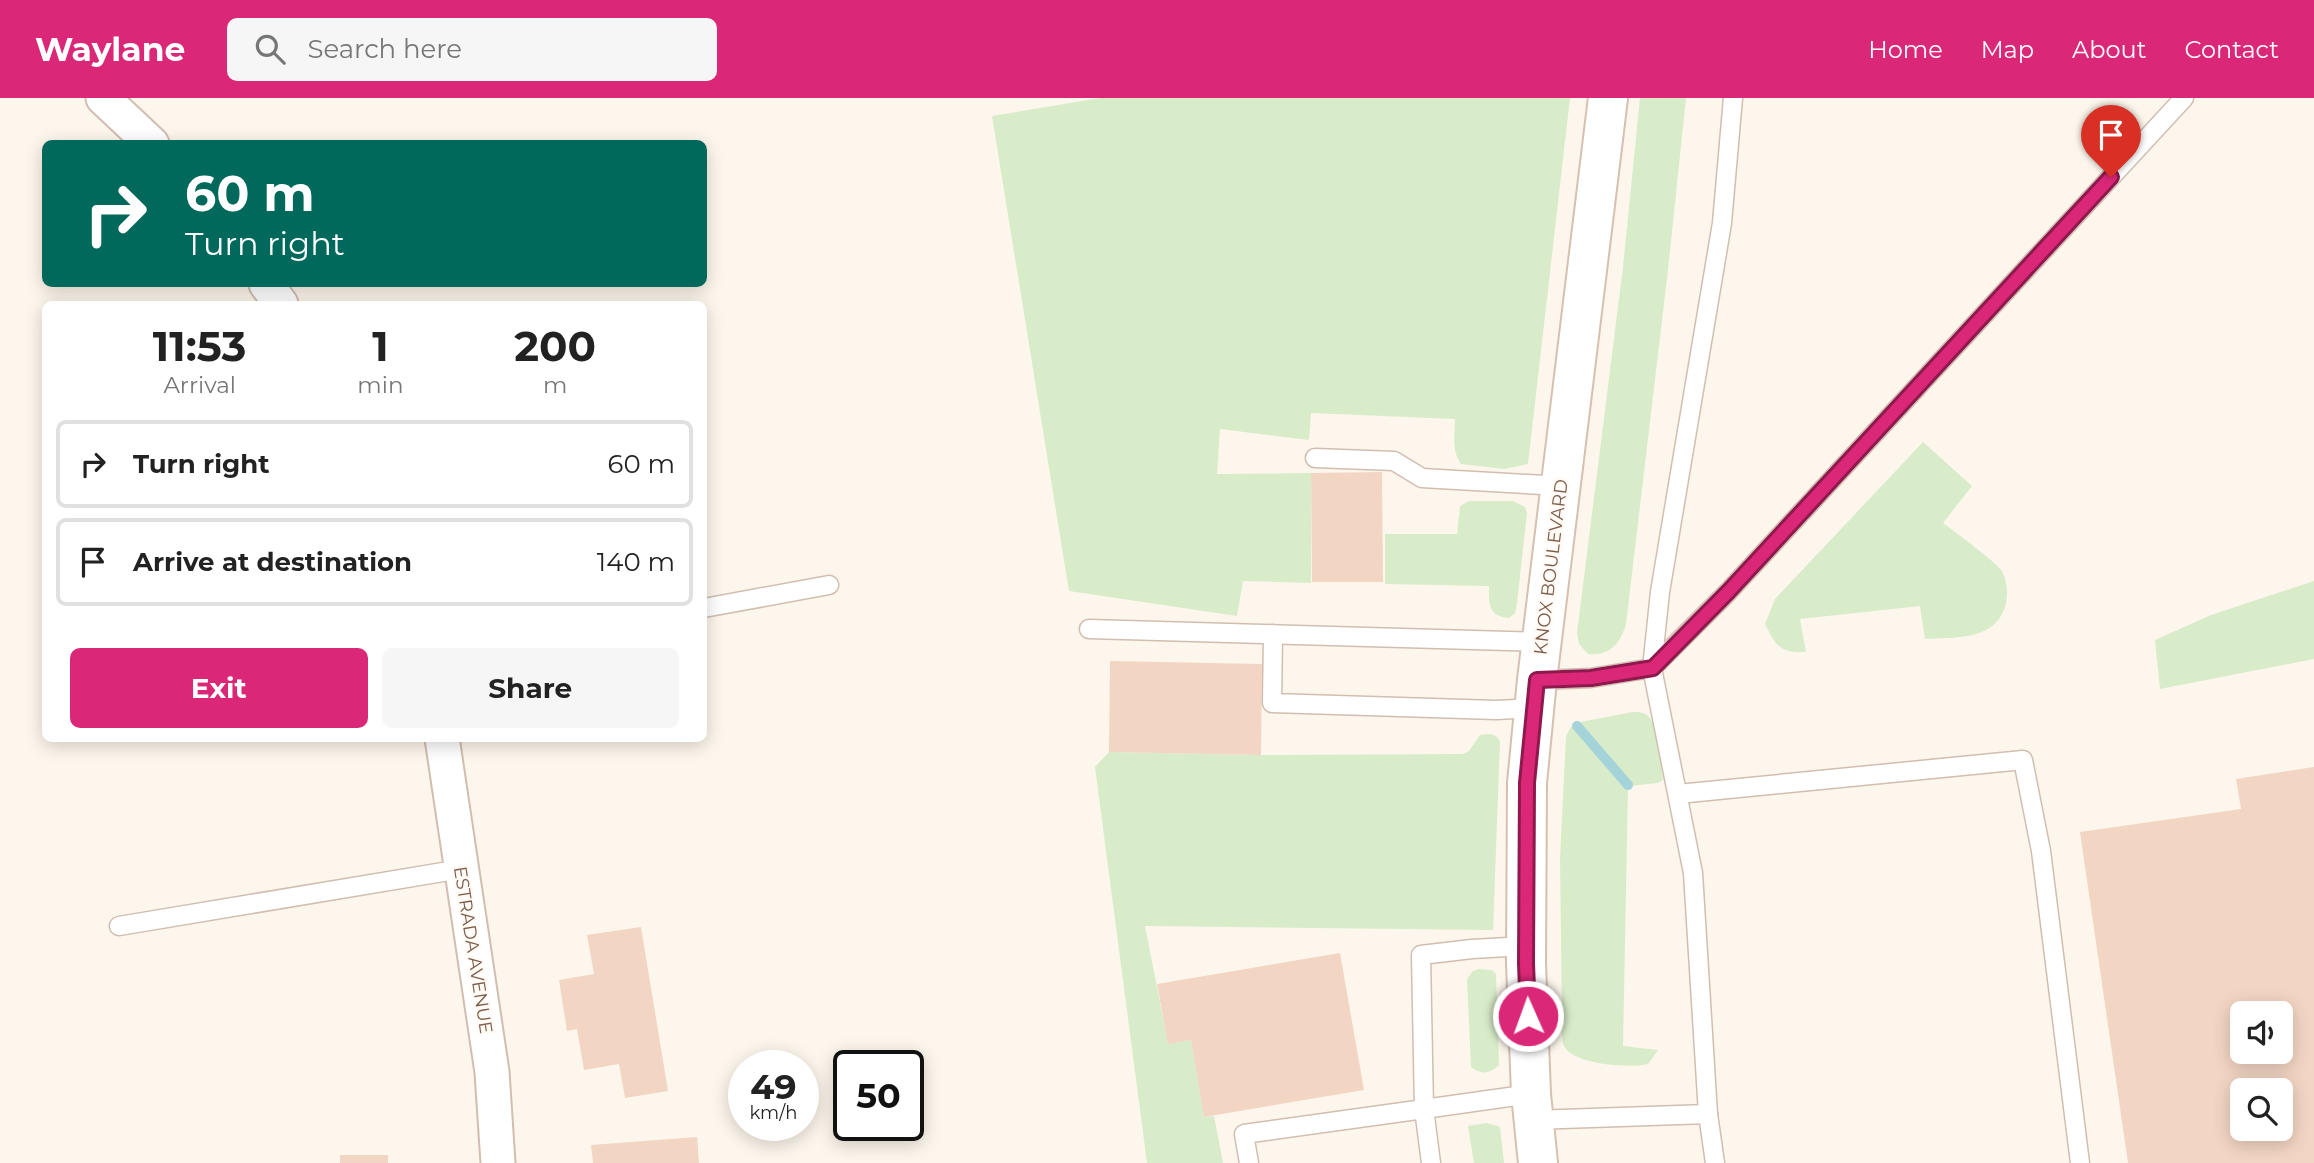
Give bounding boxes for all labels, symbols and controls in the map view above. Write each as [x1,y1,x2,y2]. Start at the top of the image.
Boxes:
search box [227,18,717,81]
text: Waylane [35,29,185,69]
icon: search [251,30,289,68]
text: Search here [307,33,462,65]
text: Home [1868,35,1943,64]
text: Map [1981,35,2034,64]
text: About [2072,35,2146,64]
text: Contact [2184,35,2279,64]
pin [2081,105,2141,177]
icon: arrive [2092,116,2130,154]
text: 60 m [185,164,315,223]
icon: right [70,168,161,259]
text: Turn right [185,224,345,263]
text: 11:53 [153,320,246,372]
text: 1 [372,320,389,372]
text: 200 [514,320,596,372]
text: Arrival [163,371,236,399]
text: min [357,371,403,399]
text: m [543,371,567,399]
icon: right [74,445,112,483]
text: Turn right [133,448,269,480]
text: 60 m [608,448,675,480]
street label: KNOX BOULEVARD [1529,478,1573,656]
icon: arrive [74,543,112,581]
text: Arrive at destination [133,546,412,578]
text: 140 m [597,546,675,578]
button: Exit [70,648,368,728]
button: Share [382,648,679,728]
street label: ESTRADA AVENUE [449,865,497,1035]
position arrow [1491,979,1565,1053]
map controls [2230,1001,2293,1141]
button: sound [2230,1001,2293,1064]
speed limit sign: 50 [833,1050,924,1141]
text: 49 [750,1065,797,1108]
button: search [2230,1078,2293,1141]
text: km/h [749,1102,798,1124]

